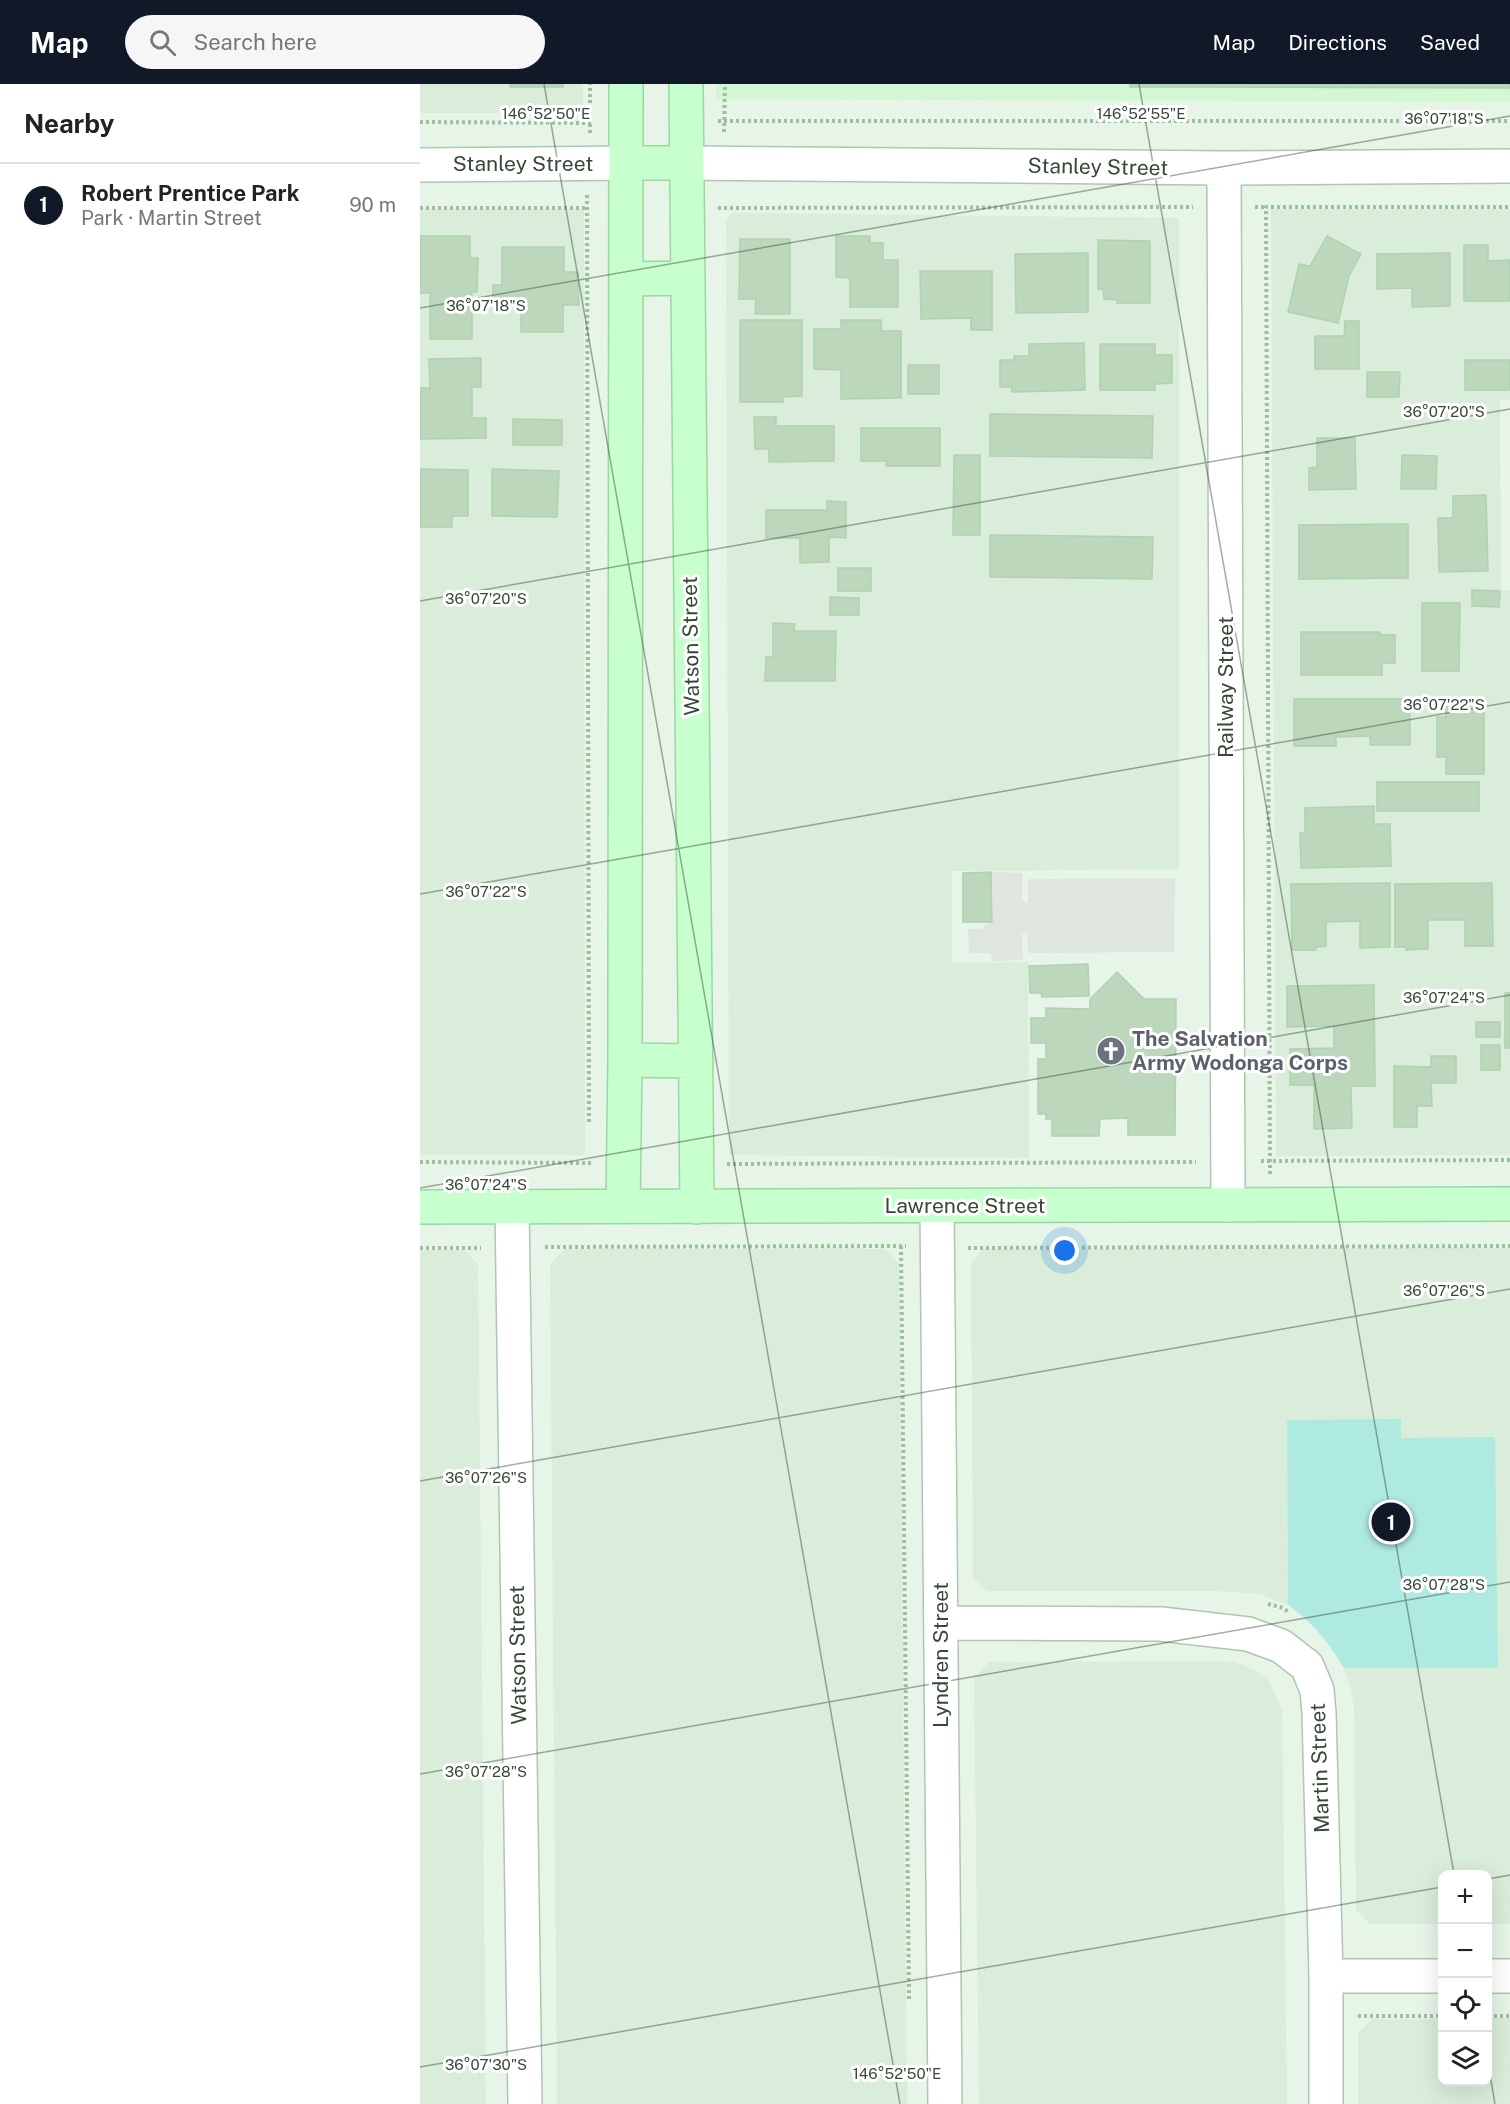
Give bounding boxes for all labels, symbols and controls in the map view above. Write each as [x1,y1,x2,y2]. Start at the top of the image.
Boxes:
search box [125,15,545,69]
text: Map [30,26,89,59]
icon: search [146,26,179,59]
text: Search here [194,29,317,55]
text: Map [1213,30,1255,55]
text: Directions [1288,30,1387,55]
text: Saved [1420,30,1480,55]
text: 146°52'50"E [502,105,590,122]
text: 146°52'55"E [1097,105,1186,122]
text: Nearby [24,108,114,139]
text: 36°07'18"S [1404,110,1484,127]
street label: Stanley Street [453,151,593,176]
street label: Stanley Street [1027,153,1169,180]
text: Robert Prentice Park [81,180,299,206]
text: 1 [39,193,48,217]
text: 90 m [349,193,396,217]
text: Park · Martin Street [81,206,262,230]
text: 36°07'18"S [446,297,526,314]
text: 36°07'20"S [1403,403,1485,420]
street label: Watson Street [677,576,704,716]
text: 36°07'20"S [445,590,527,607]
street label: Railway Street [1213,616,1238,758]
text: 36°07'22"S [1403,696,1485,713]
text: 36°07'22"S [445,883,527,900]
text: 36°07'24"S [1403,989,1485,1006]
place label: The Salvation Army Wodonga Corps [1132,1026,1348,1075]
church icon: The Salvation Army Wodonga Corps [1095,1035,1127,1067]
text: 36°07'24"S [445,1176,527,1193]
street label: Lawrence Street [884,1193,1046,1218]
your location [1050,1236,1079,1265]
text: 36°07'26"S [1403,1282,1485,1299]
text: 36°07'26"S [445,1469,527,1486]
pin: 1 [1372,1500,1410,1544]
text: 36°07'28"S [1403,1576,1485,1593]
street label: Lyndren Street [928,1582,953,1728]
street label: Watson Street [504,1585,531,1725]
street label: Martin Street [1305,1703,1334,1833]
text: 36°07'28"S [445,1763,527,1780]
map controls [1438,1870,1492,2086]
button: + [1438,1870,1492,1924]
button: − [1438,1924,1492,1978]
button: locate [1438,1978,1492,2032]
button: layers [1438,2032,1492,2086]
text: 36°07'30"S [445,2056,527,2073]
text: 146°52'50"E [853,2065,941,2082]

